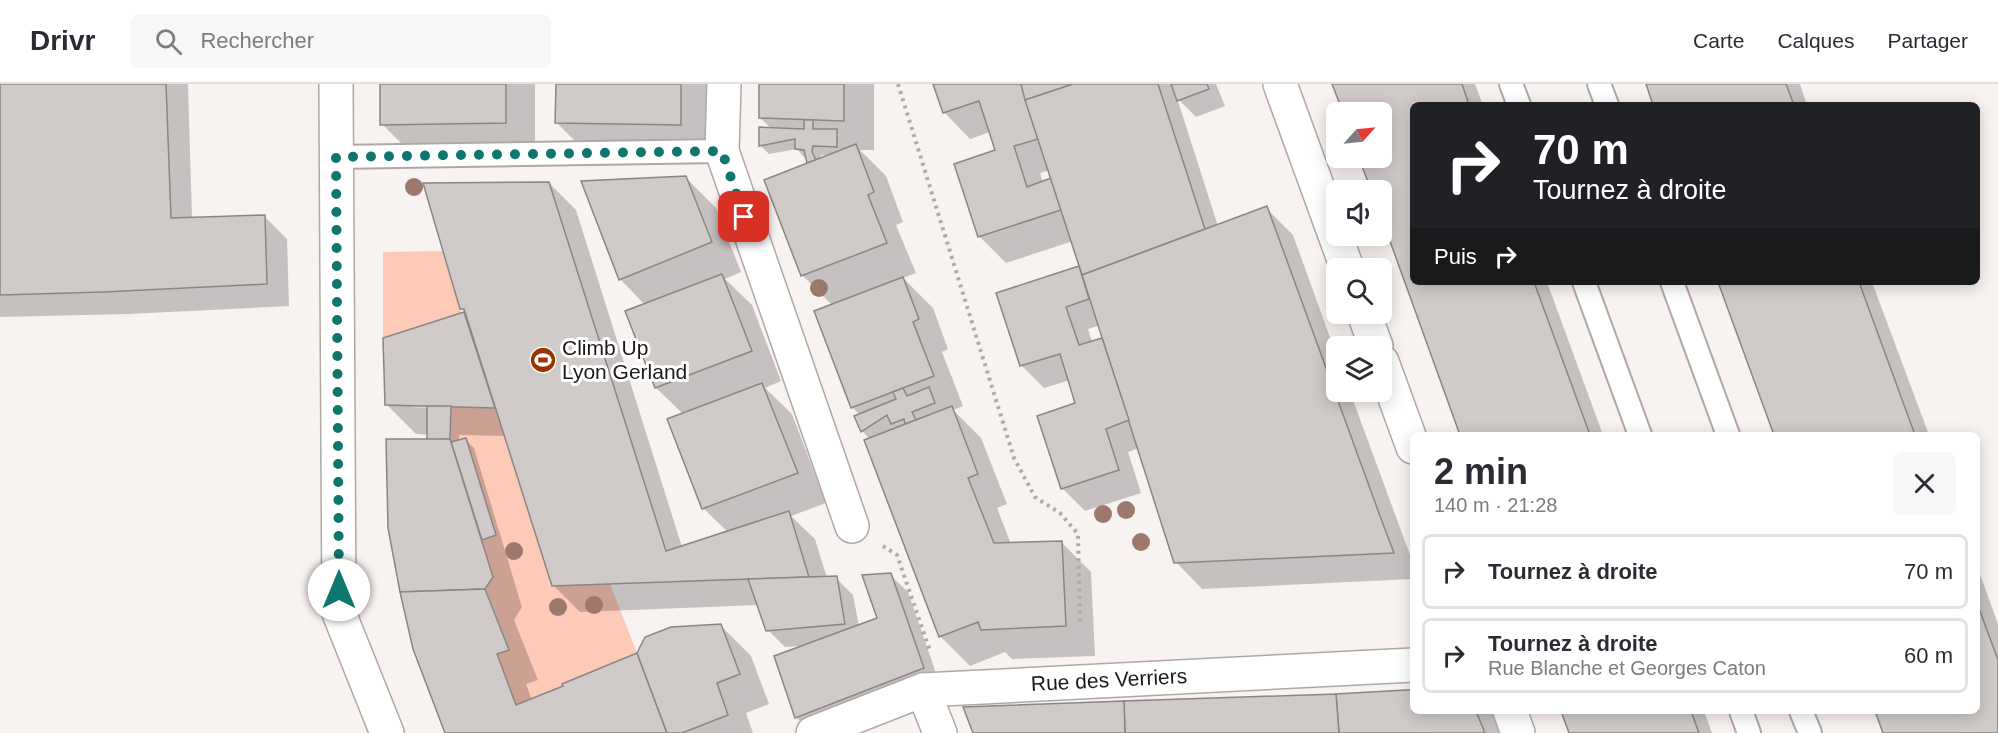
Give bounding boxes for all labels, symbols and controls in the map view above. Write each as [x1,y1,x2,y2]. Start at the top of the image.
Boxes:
search box [131,14,551,68]
text: Drivr [30,25,95,56]
icon: search [152,25,185,58]
text: Rechercher [200,28,314,53]
text: Carte [1693,29,1744,52]
text: Calques [1777,29,1854,52]
text: Partager [1887,29,1968,52]
north arrow [1326,102,1392,168]
map controls [1326,102,1392,402]
icon: right [1434,126,1512,204]
text: 70 m [1533,126,1629,173]
text: Tournez à droite [1533,175,1727,205]
button: sound [1326,180,1392,246]
pin [718,191,769,242]
icon: arrive [727,200,760,233]
icon: right [1489,240,1522,273]
text: Puis [1434,244,1477,269]
button: search [1326,258,1392,324]
place label: Climb Up Lyon Gerland [562,336,687,383]
button: layers [1326,336,1392,402]
sports icon: Climb Up Lyon Gerland [528,345,558,375]
text: 2 min [1434,451,1528,492]
button: close [1893,452,1956,515]
text: 140 m · 21:28 [1434,494,1557,516]
icon: right [1437,555,1470,588]
position arrow [307,558,371,622]
text: Tournez à droite [1488,559,1658,584]
text: 70 m [1904,559,1953,584]
text: Tournez à droite [1488,631,1658,656]
icon: right [1437,639,1470,672]
text: 60 m [1904,643,1953,668]
text: Rue Blanche et Georges Caton [1488,657,1766,679]
street label: Rue des Verriers [1030,664,1188,695]

